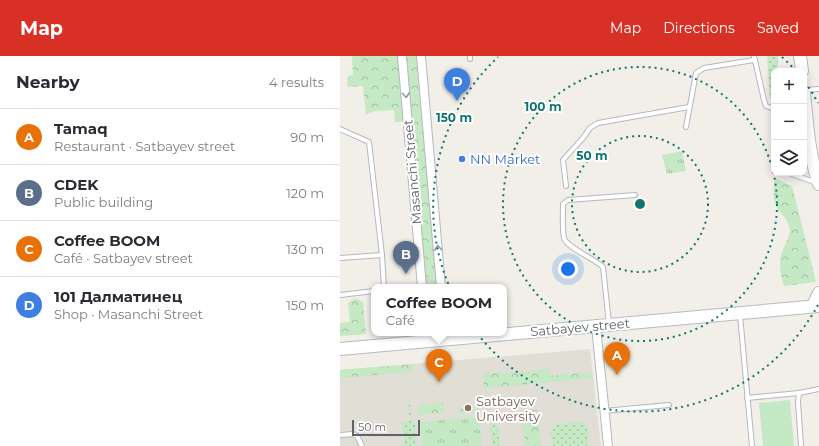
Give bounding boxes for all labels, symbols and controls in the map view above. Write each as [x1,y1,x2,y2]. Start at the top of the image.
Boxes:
text: Map [20,17,63,40]
text: Map [610,19,641,37]
text: Directions [663,19,735,37]
text: Saved [757,19,799,37]
pin: D [444,68,470,101]
map controls [771,68,807,176]
button: + [771,68,807,104]
text: Nearby [16,72,80,92]
text: 4 results [269,74,324,90]
one-way arrow [401,92,410,98]
text: 100 m [525,99,561,114]
button: − [771,104,807,140]
text: 150 m [436,110,472,125]
text: Tamaq [54,119,108,138]
street label: Masanchi Street [399,119,425,225]
text: A [24,129,34,145]
text: 90 m [290,129,324,145]
text: Restaurant · Satbayev street [54,138,235,154]
button: layers [771,140,807,176]
text: 50 m [576,148,608,163]
place label: NN Market [470,151,540,167]
marker: NN Market [457,154,467,164]
text: CDEK [54,175,98,194]
text: B [24,185,34,201]
text: 120 m [286,185,324,201]
text: Public building [54,194,153,210]
centre of rings [633,197,647,211]
text: Coffee BOOM [54,231,160,250]
text: C [24,241,34,257]
text: 130 m [286,241,324,257]
pin: B [393,241,419,274]
one-way arrow [433,245,442,251]
text: Café · Satbayev street [54,250,193,266]
your location [558,259,578,279]
popup [371,284,507,336]
text: 101 Далматинец [54,287,182,306]
text: Coffee BOOM [386,293,492,312]
text: D [24,297,34,313]
text: 150 m [286,297,324,313]
text: Shop · Masanchi Street [54,306,203,322]
text: Café [386,312,415,328]
street label: Satbayev street [530,315,630,339]
pin: A [604,342,630,375]
pin: C [426,349,452,382]
place label: Satbayev University [476,393,541,424]
marker: Satbayev University [463,403,473,413]
scale bar [352,418,420,437]
text: 50 m [358,420,386,434]

